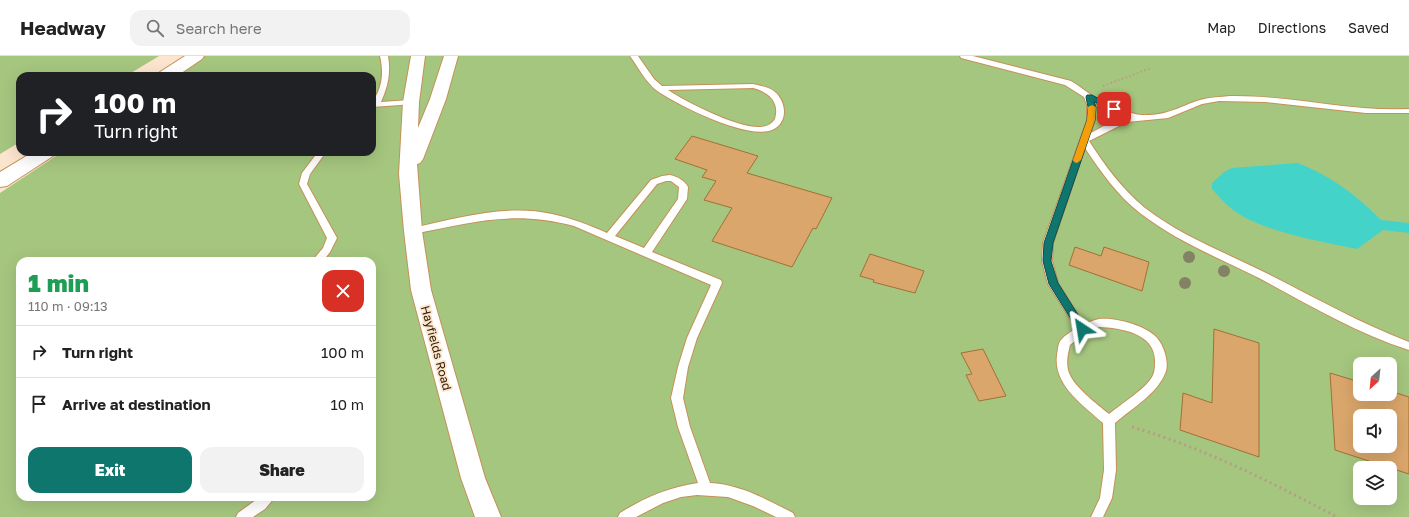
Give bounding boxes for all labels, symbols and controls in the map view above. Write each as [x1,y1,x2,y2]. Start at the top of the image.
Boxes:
search box [130,10,410,46]
text: Headway [20,16,106,39]
icon: search [144,17,166,39]
text: Search here [176,19,262,37]
text: Map [1207,19,1236,36]
text: Directions [1258,19,1326,36]
text: Saved [1348,19,1389,36]
text: 100 m [94,86,176,119]
icon: right [28,88,80,140]
pin [1097,92,1131,126]
icon: arrive [1103,98,1125,120]
text: Turn right [94,120,178,142]
text: 1 min [28,268,89,297]
button: close [322,270,364,312]
text: 110 m · 09:13 [28,298,108,314]
street label: Hayfields Road [418,304,455,392]
position arrow [1061,308,1103,350]
icon: right [28,341,50,363]
text: Turn right [62,343,133,361]
text: 100 m [321,343,364,361]
north arrow [1353,357,1397,401]
map controls [1353,357,1397,505]
icon: arrive [28,393,50,415]
text: Arrive at destination [62,395,211,413]
text: 10 m [330,395,364,413]
button: sound [1353,409,1397,453]
button: Exit [28,447,192,493]
button: Share [200,447,364,493]
button: layers [1353,461,1397,505]

